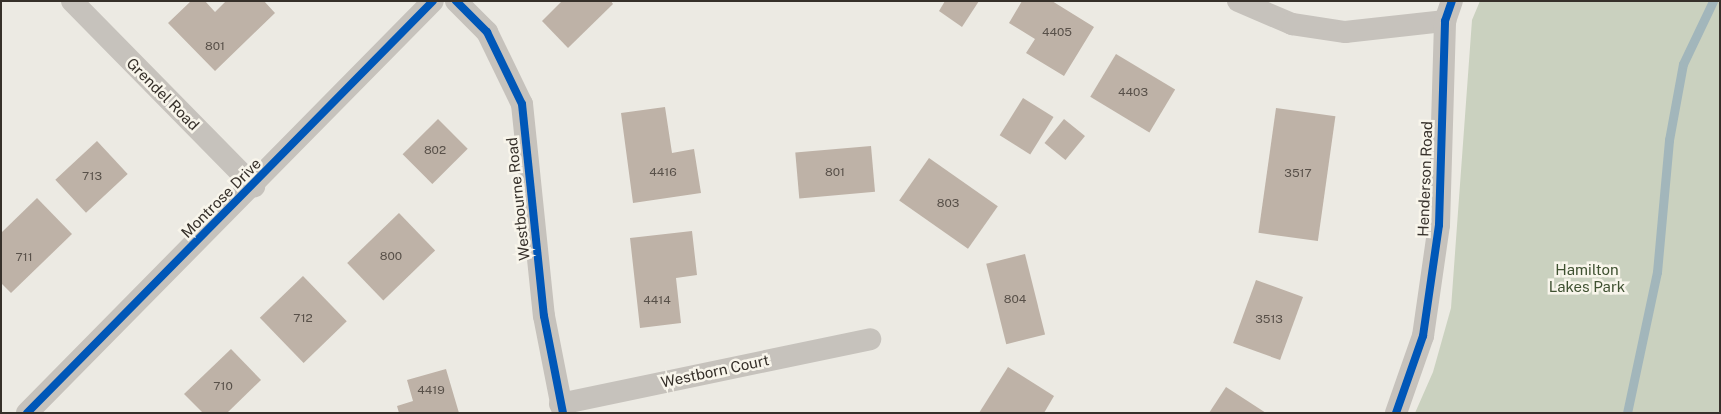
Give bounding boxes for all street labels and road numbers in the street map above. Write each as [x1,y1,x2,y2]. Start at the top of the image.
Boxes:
street label: Grendel Road [123,54,203,134]
street label: Henderson Road [1414,121,1436,237]
street label: Westbourne Road [503,137,533,261]
street label: Montrose Drive [177,154,265,242]
street label: Westborn Court [659,351,771,391]

